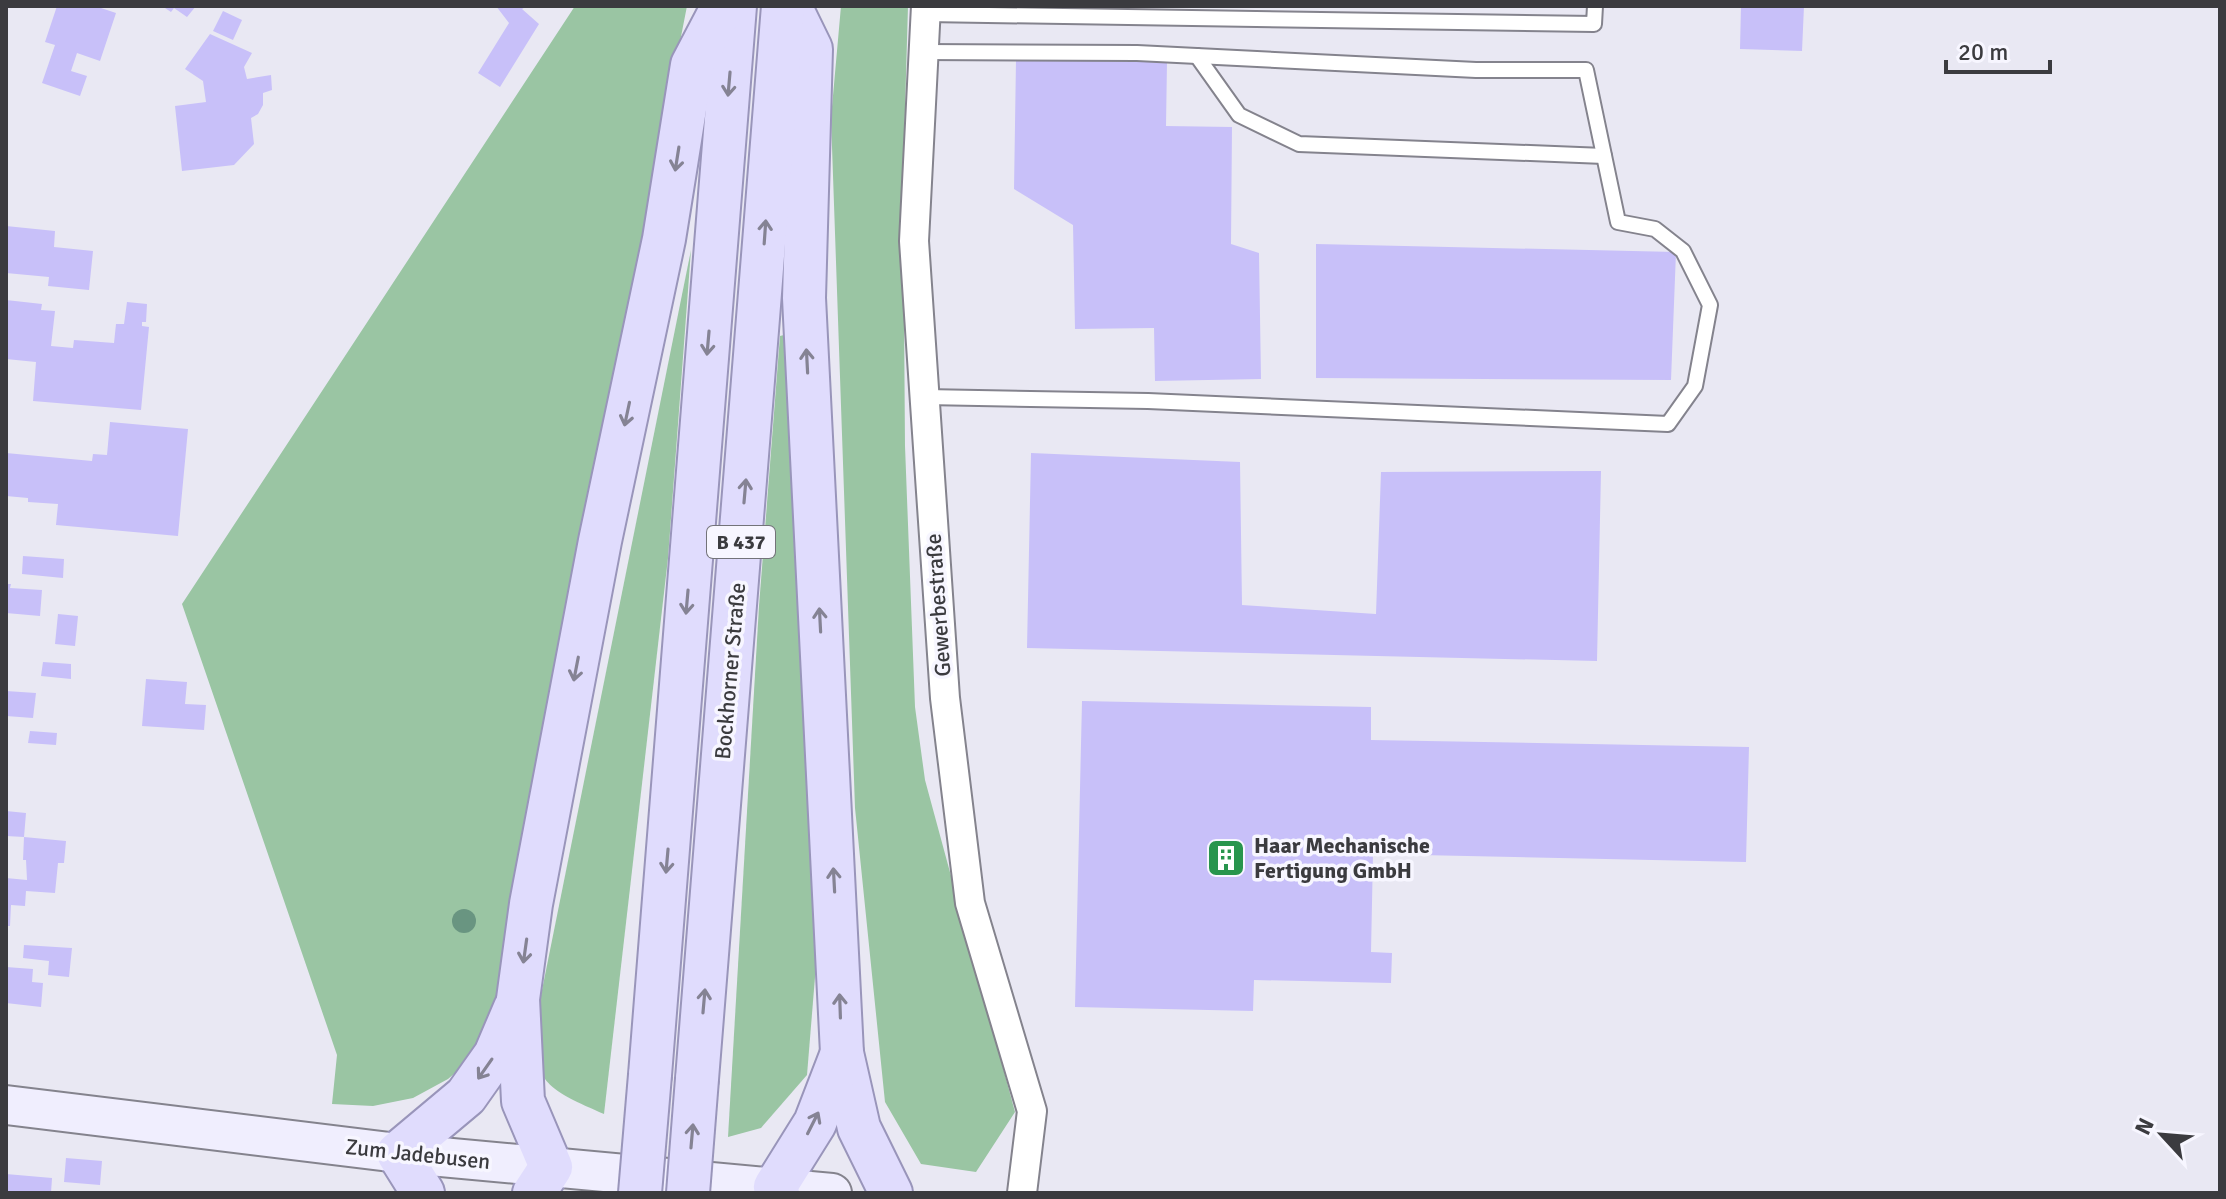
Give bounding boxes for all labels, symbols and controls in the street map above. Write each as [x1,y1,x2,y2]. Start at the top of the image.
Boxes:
scale bar [1946,24,2050,74]
text: 20 m [1958,37,2008,67]
one-way arrow [721,70,736,97]
one-way arrow [669,146,684,171]
one-way arrow [758,219,773,246]
one-way arrow [700,329,715,356]
one-way arrow [799,348,814,375]
one-way arrow [619,401,634,426]
one-way arrow [738,478,753,505]
road number: B 437 [707,526,775,558]
street label: Gewerbestraße [920,533,956,677]
street label: Bockhorner Straße [709,581,751,761]
one-way arrow [680,588,695,615]
one-way arrow [813,607,828,634]
one-way arrow [567,656,582,681]
place label: Haar Mechanische Fertigung GmbH [1254,832,1430,884]
building icon: Haar Mechanische Fertigung GmbH [1205,837,1247,879]
one-way arrow [659,847,674,874]
one-way arrow [827,867,842,894]
one-way arrow [517,938,532,964]
one-way arrow [696,988,711,1015]
one-way arrow [833,993,848,1020]
one-way arrow [477,1058,493,1080]
north arrow [2122,1095,2202,1175]
one-way arrow [806,1111,822,1135]
text: N [2129,1114,2160,1139]
one-way arrow [685,1123,700,1150]
street label: Zum Jadebusen [344,1133,492,1175]

